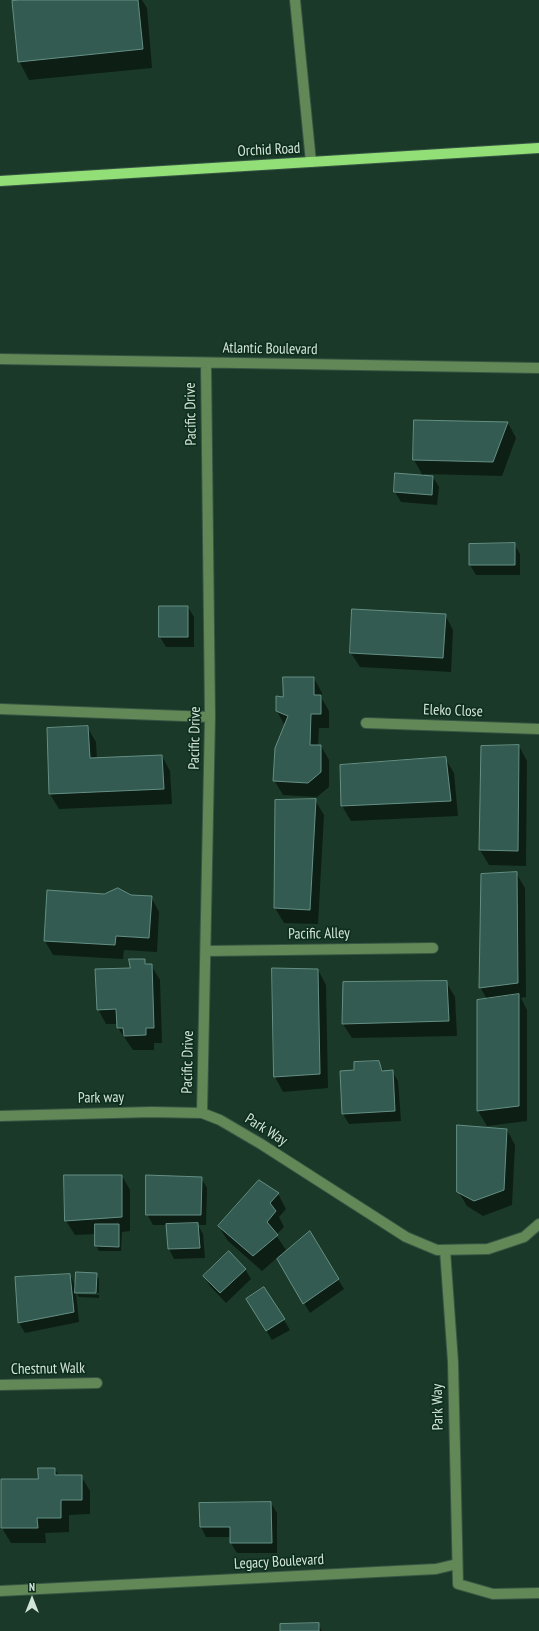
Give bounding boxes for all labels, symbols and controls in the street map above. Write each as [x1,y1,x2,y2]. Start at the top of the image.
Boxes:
street label: Orchid Road [237,139,301,161]
street label: Atlantic Boulevard [222,339,318,359]
street label: Pacific Drive [181,382,201,446]
street label: Eleko Close [423,701,483,721]
street label: Pacific Drive [185,706,205,770]
street label: Pacific Alley [288,924,350,944]
street label: Pacific Drive [178,1030,198,1094]
street label: Park way [78,1089,124,1107]
street label: Park Way [241,1110,291,1150]
street label: Chestnut Walk [11,1359,85,1379]
street label: Park Way [429,1384,447,1430]
street label: Legacy Boulevard [234,1551,324,1573]
north arrow [12,1579,52,1619]
text: N [29,1580,35,1594]

